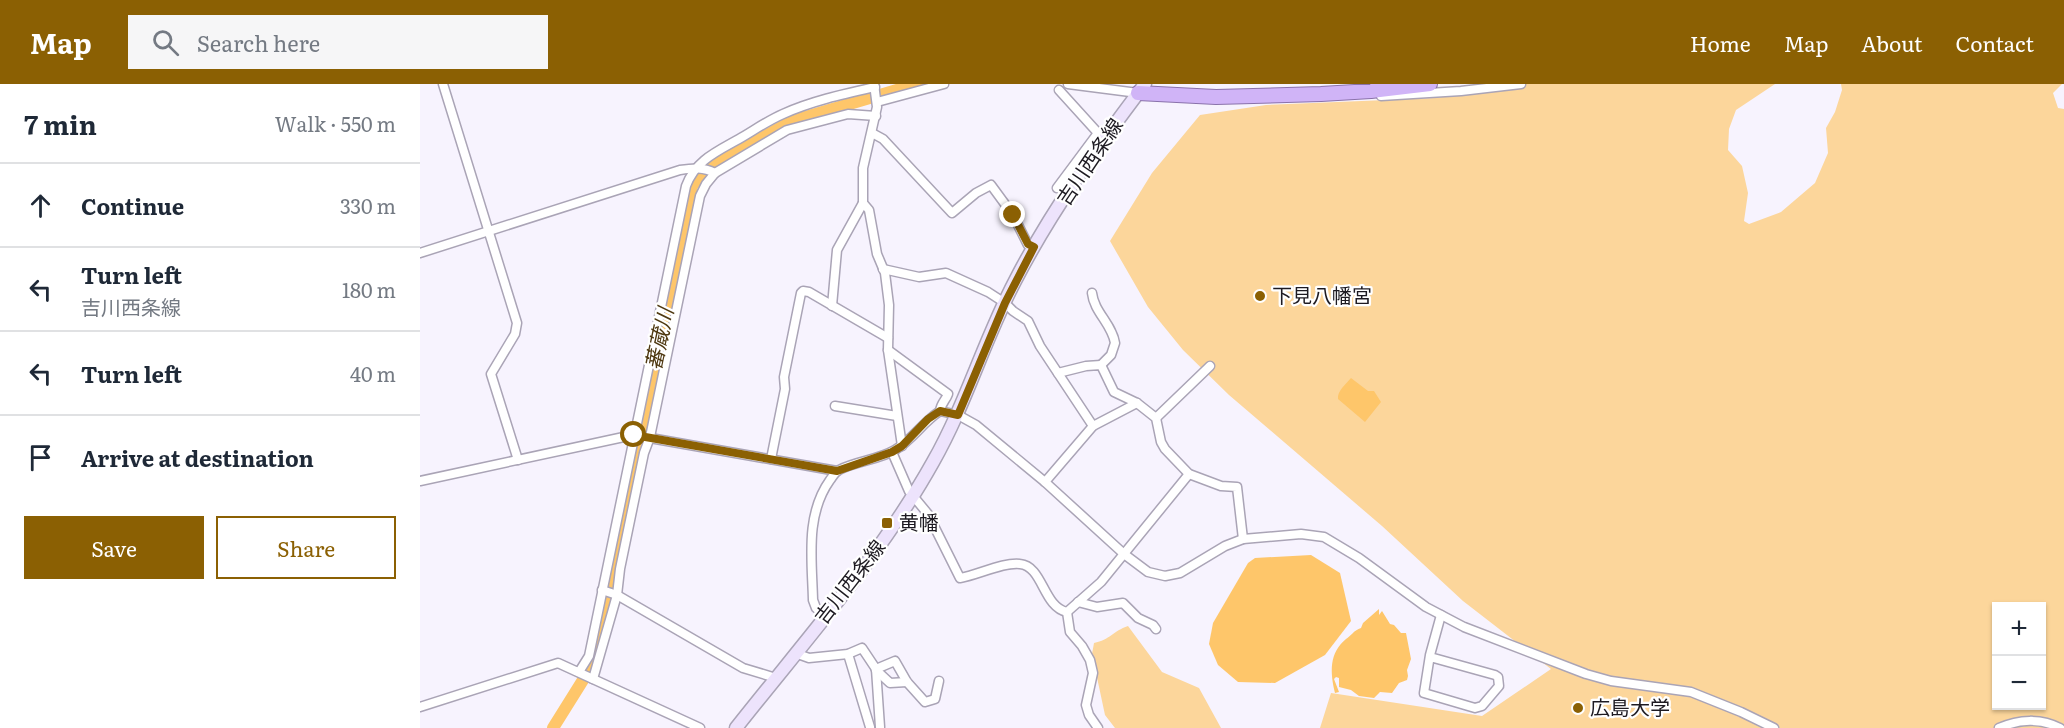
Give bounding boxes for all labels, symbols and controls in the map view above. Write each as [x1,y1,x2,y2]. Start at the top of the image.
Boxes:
search box [128,15,548,69]
text: Map [30,21,92,63]
icon: search [149,26,182,59]
text: Search here [197,26,320,59]
text: Home [1690,27,1751,58]
text: Map [1784,27,1828,58]
text: About [1861,27,1923,58]
text: Contact [1956,27,2034,58]
text: 7 min [24,104,97,143]
text: Walk · 550 m [275,108,396,138]
street label: 吉川西条線 [1048,111,1129,211]
icon: ahead [24,189,57,222]
text: Continue [81,189,184,222]
text: 330 m [340,190,396,220]
route end [999,201,1025,227]
text: Turn left [81,258,182,291]
icon: left [24,273,57,306]
text: 180 m [342,274,396,304]
place label: 下見八幡宮 [1272,279,1372,309]
marker: 下見八幡宮 [1253,289,1267,303]
text: 吉川西条線 [81,291,181,321]
water label: 蕃蔵川 [636,302,680,373]
icon: left [24,357,57,390]
text: Turn left [81,357,182,390]
text: 40 m [350,358,396,388]
route start [620,421,646,447]
icon: arrive [24,441,57,474]
text: Arrive at destination [81,441,314,474]
place label: 黄幡 [899,506,939,536]
button: Save [24,516,204,579]
button: Share [216,516,396,579]
marker: 黄幡 [880,516,894,530]
street label: 吉川西条線 [806,532,891,629]
map controls [1992,602,2046,710]
button: + [1992,602,2046,656]
button: − [1992,656,2046,710]
place label: 広島大学 [1590,691,1670,721]
marker: 広島大学 [1571,701,1585,715]

